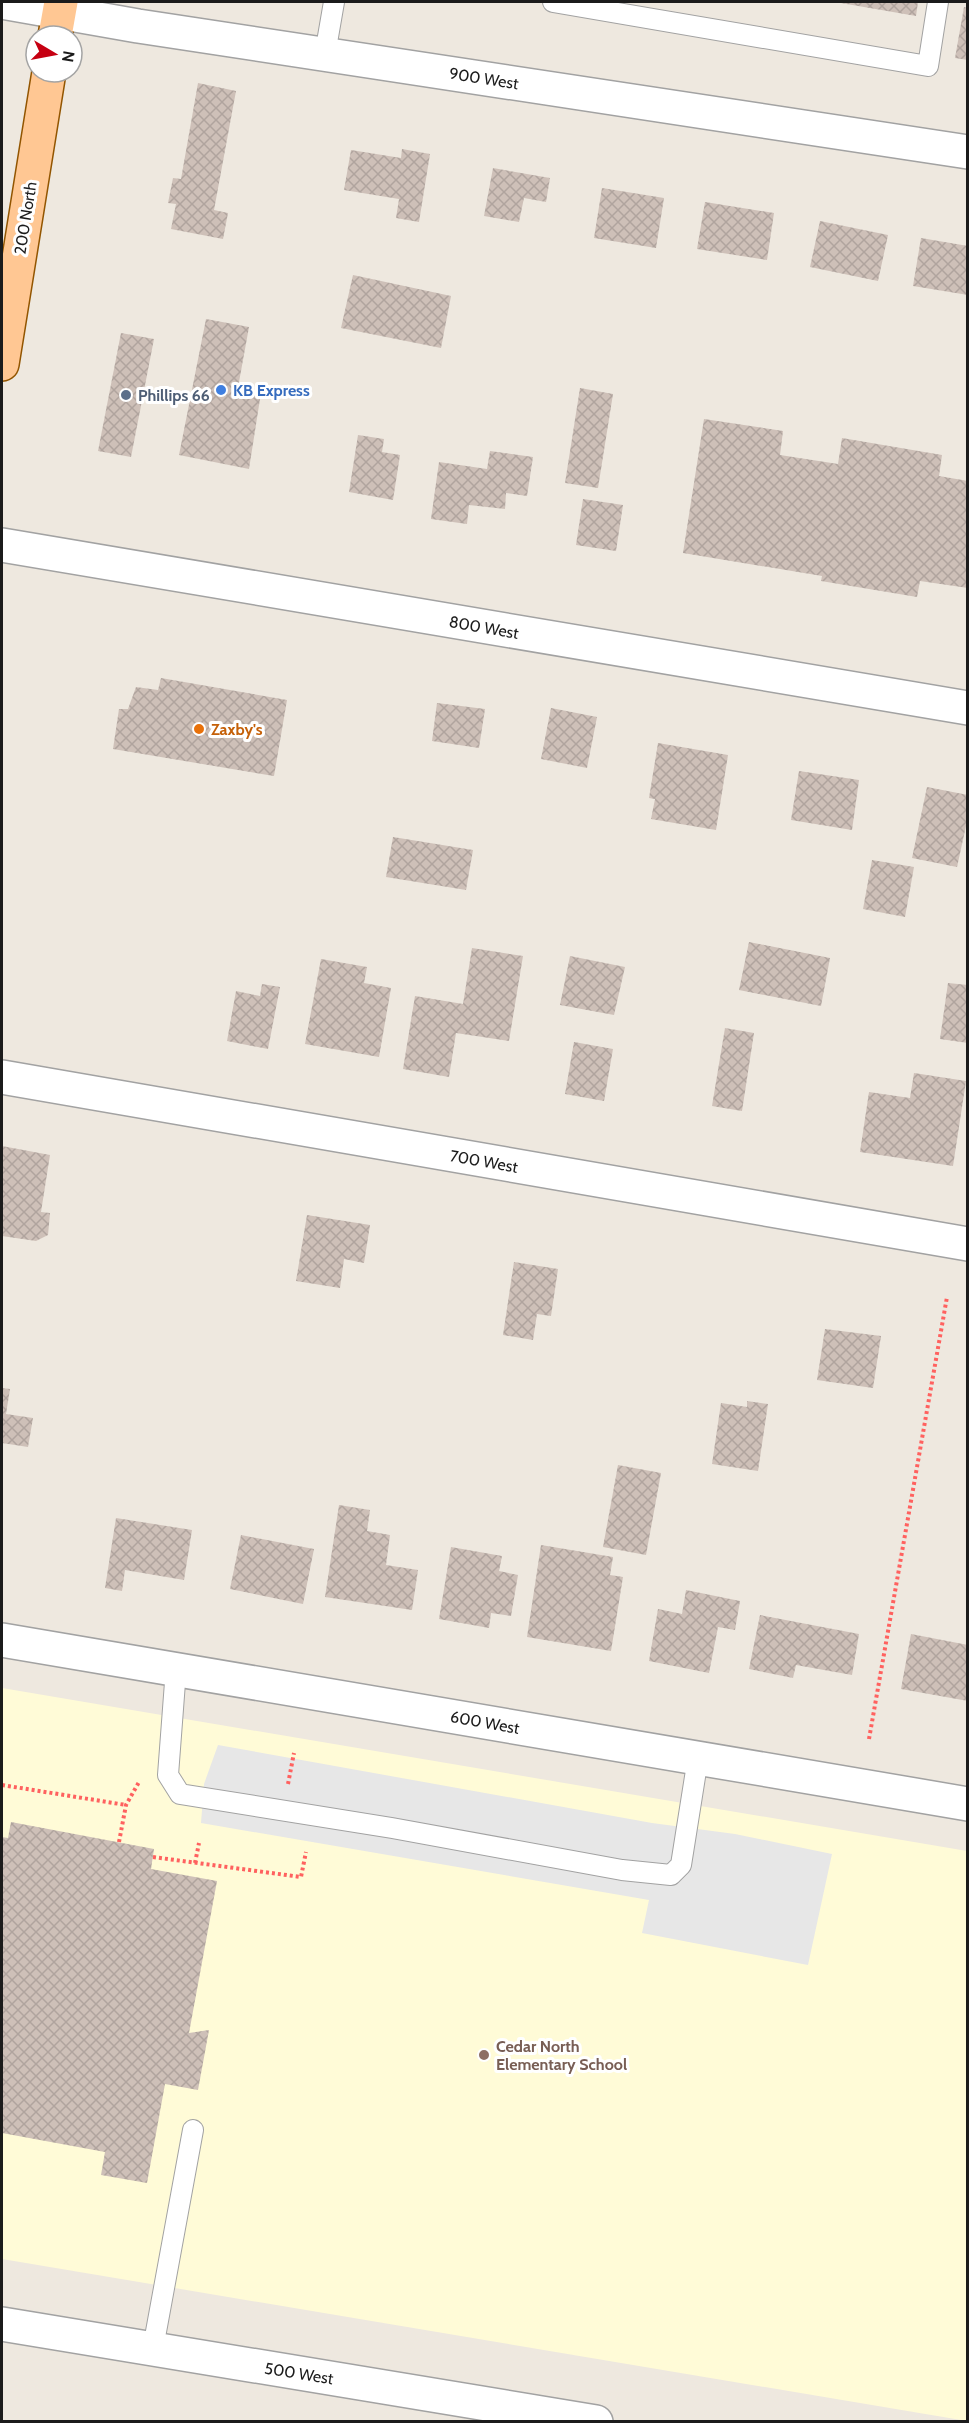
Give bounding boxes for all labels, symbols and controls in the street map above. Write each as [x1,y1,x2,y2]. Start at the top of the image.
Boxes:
north arrow [24,24,84,84]
text: N [58,49,79,64]
street label: 900 West [448,64,520,93]
street label: 200 North [10,180,41,256]
place label: KB Express [233,381,310,400]
marker: KB Express [214,383,228,397]
place label: Phillips 66 [138,386,210,405]
marker: Phillips 66 [119,388,133,402]
street label: 800 West [448,612,521,643]
place label: Zaxby's [211,720,263,739]
marker: Zaxby's [192,722,206,736]
street label: 700 West [449,1146,520,1177]
street label: 600 West [449,1707,522,1738]
place label: Cedar North Elementary School [496,2037,627,2074]
marker: Cedar North Elementary School [477,2048,491,2062]
street label: 500 West [263,2359,335,2388]

